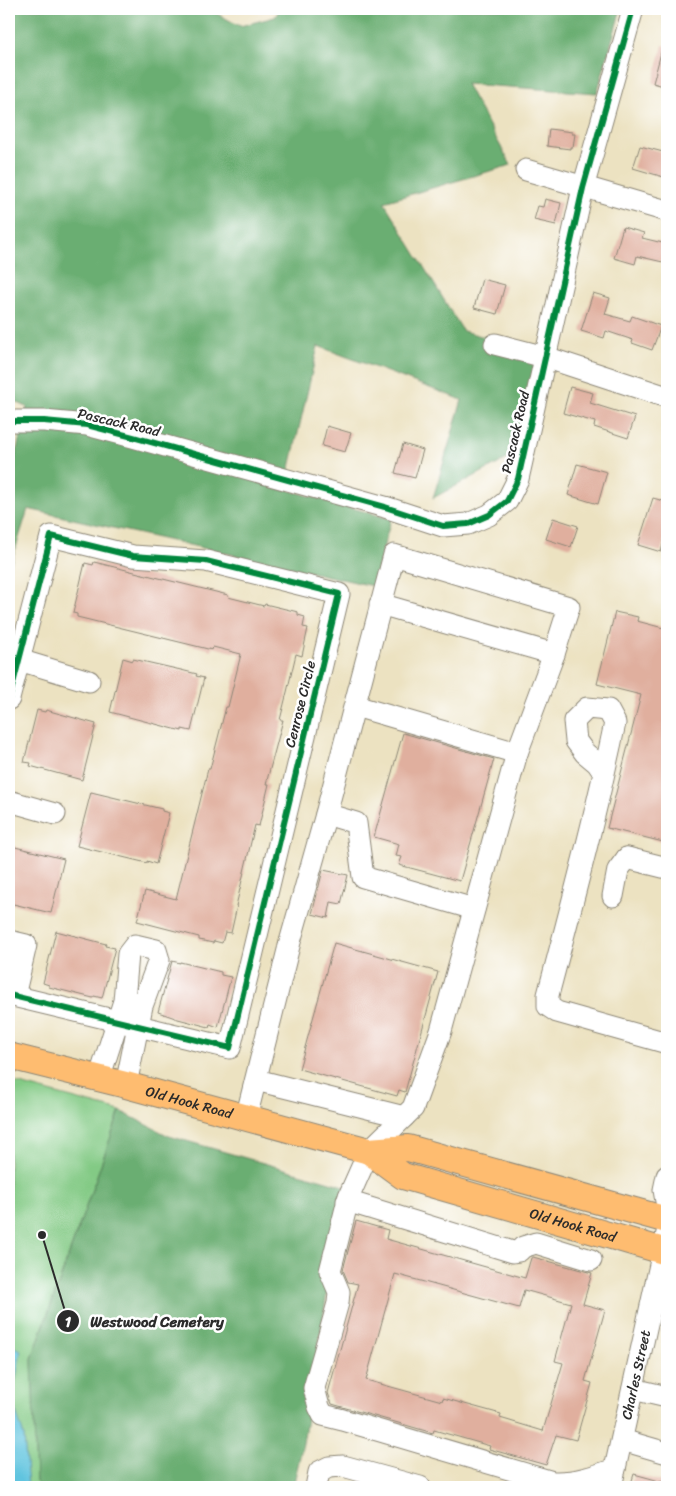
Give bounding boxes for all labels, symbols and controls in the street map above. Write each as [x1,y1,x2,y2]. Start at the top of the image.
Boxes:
street label: Pascack Road [494,387,537,476]
street label: Pascack Road [75,401,164,444]
street label: Cenrose Circle [278,658,323,750]
street label: Old Hook Road [143,1079,237,1127]
street label: Old Hook Road [526,1201,621,1250]
callout: Westwood Cemetery [55,1306,234,1336]
text: 1 [65,1309,72,1335]
text: Westwood Cemetery [90,1309,225,1335]
street label: Charles Street [614,1328,658,1422]

